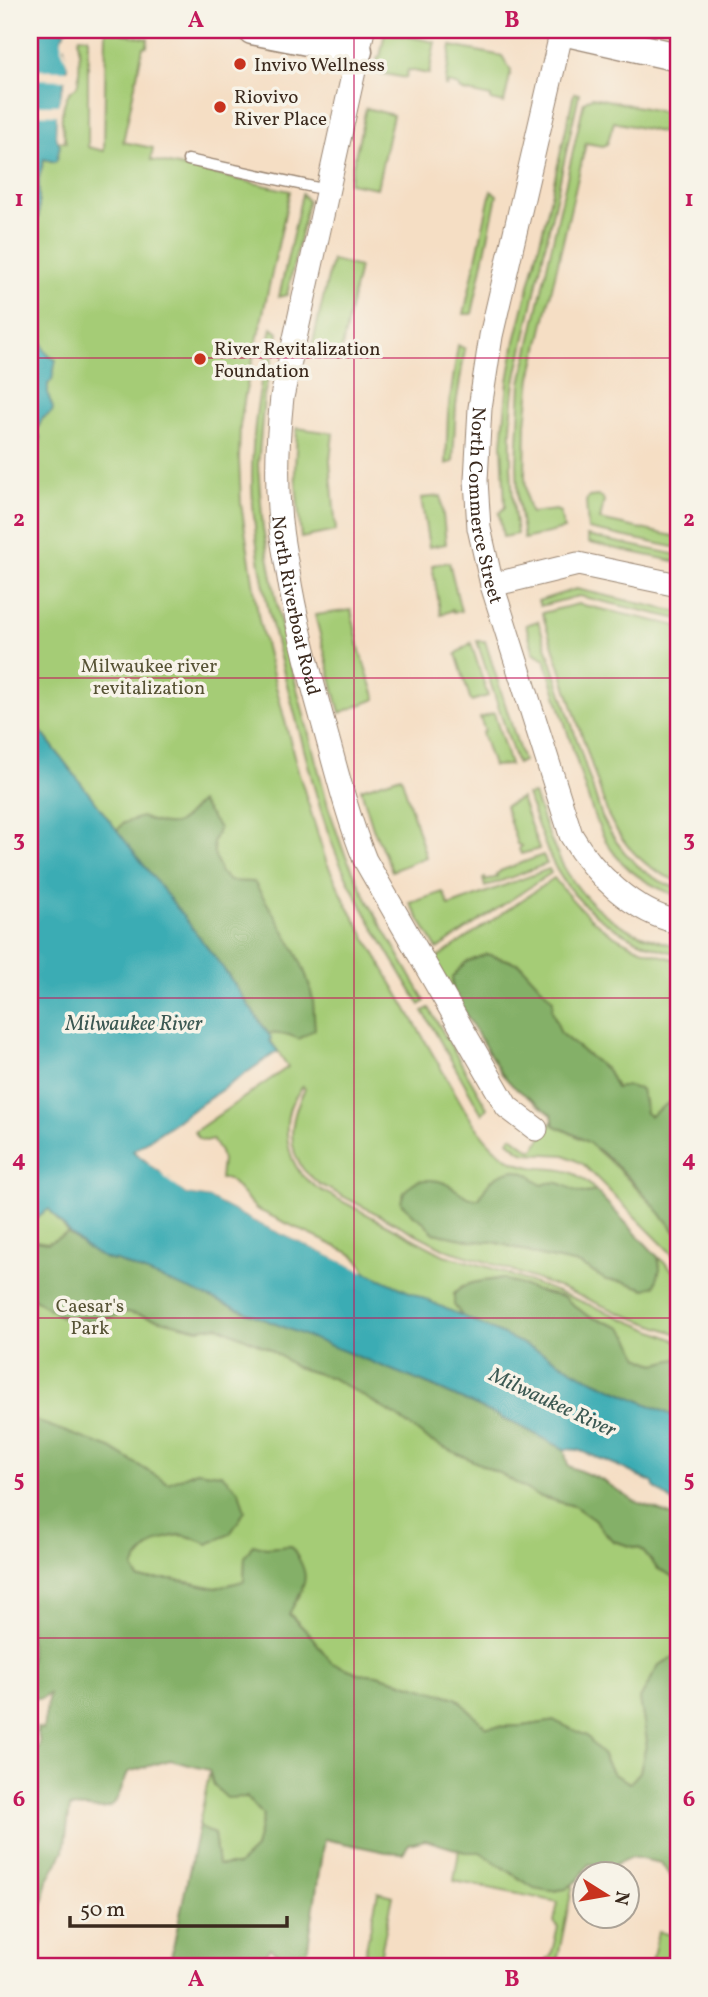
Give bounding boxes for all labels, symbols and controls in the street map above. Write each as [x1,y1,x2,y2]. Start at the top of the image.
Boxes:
text: A [188,5,204,37]
text: B [504,5,520,37]
place label: Invivo Wellness [254,53,385,79]
marker: Invivo Wellness [232,56,248,72]
place label: Riovivo River Place [234,85,327,133]
marker: Riovivo River Place [212,99,228,115]
text: 1 [14,184,24,216]
text: 1 [684,184,694,216]
place label: River Revitalization Foundation [214,337,381,385]
marker: River Revitalization Foundation [192,351,208,367]
street label: North Commerce Street [461,406,508,608]
text: 2 [13,504,25,536]
text: 2 [683,504,695,536]
street label: North Riverboat Road [264,515,326,698]
park label: Milwaukee river revitalization [81,654,217,702]
text: 3 [13,824,25,856]
text: 3 [683,824,695,856]
water label: Milwaukee River [64,1010,203,1039]
text: 4 [12,1144,26,1176]
text: 4 [682,1144,696,1176]
park label: Caesar's Park [56,1294,124,1342]
water label: Milwaukee River [483,1361,621,1446]
text: 5 [13,1464,25,1496]
text: 5 [683,1464,695,1496]
text: 6 [13,1784,25,1816]
text: 6 [683,1784,695,1816]
north arrow [572,1860,642,1930]
scale bar [70,1885,287,1929]
text: N [607,1889,635,1907]
text: 50 m [80,1896,125,1925]
text: A [188,1964,204,1996]
text: B [504,1964,520,1996]

